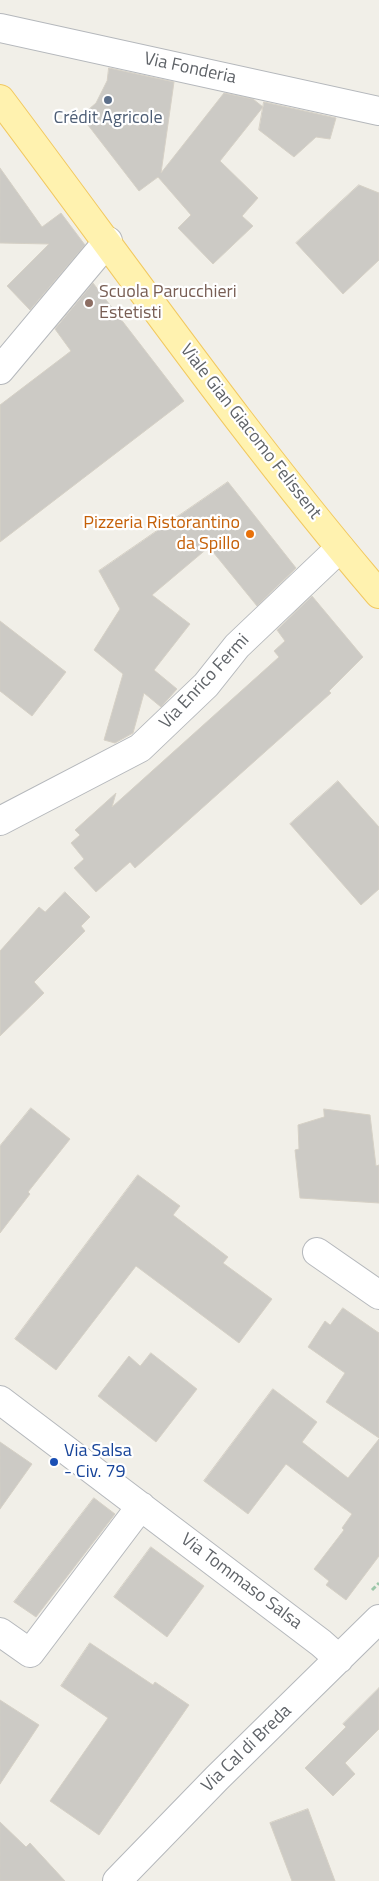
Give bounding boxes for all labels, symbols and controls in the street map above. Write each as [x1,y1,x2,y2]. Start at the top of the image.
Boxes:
street label: Via Fonderia [142,49,238,89]
marker: Crédit Agricole [102,94,114,106]
place label: Crédit Agricole [53,108,163,130]
place label: Scuola Parucchieri Estetisti [99,282,237,324]
marker: Scuola Parucchieri Estetisti [83,297,95,309]
street label: Viale Gian Giacomo Felissent [175,340,325,524]
place label: Pizzeria Ristorantino da Spillo [83,513,240,556]
marker: Pizzeria Ristorantino da Spillo [244,528,256,540]
street label: Via Enrico Fermi [156,630,254,734]
place label: Via Salsa - Civ. 79 [64,1441,132,1484]
marker: Via Salsa - Civ. 79 [48,1456,60,1468]
street label: Via Tommaso Salsa [176,1529,306,1635]
street label: Via Cal di Breda [198,1701,296,1797]

